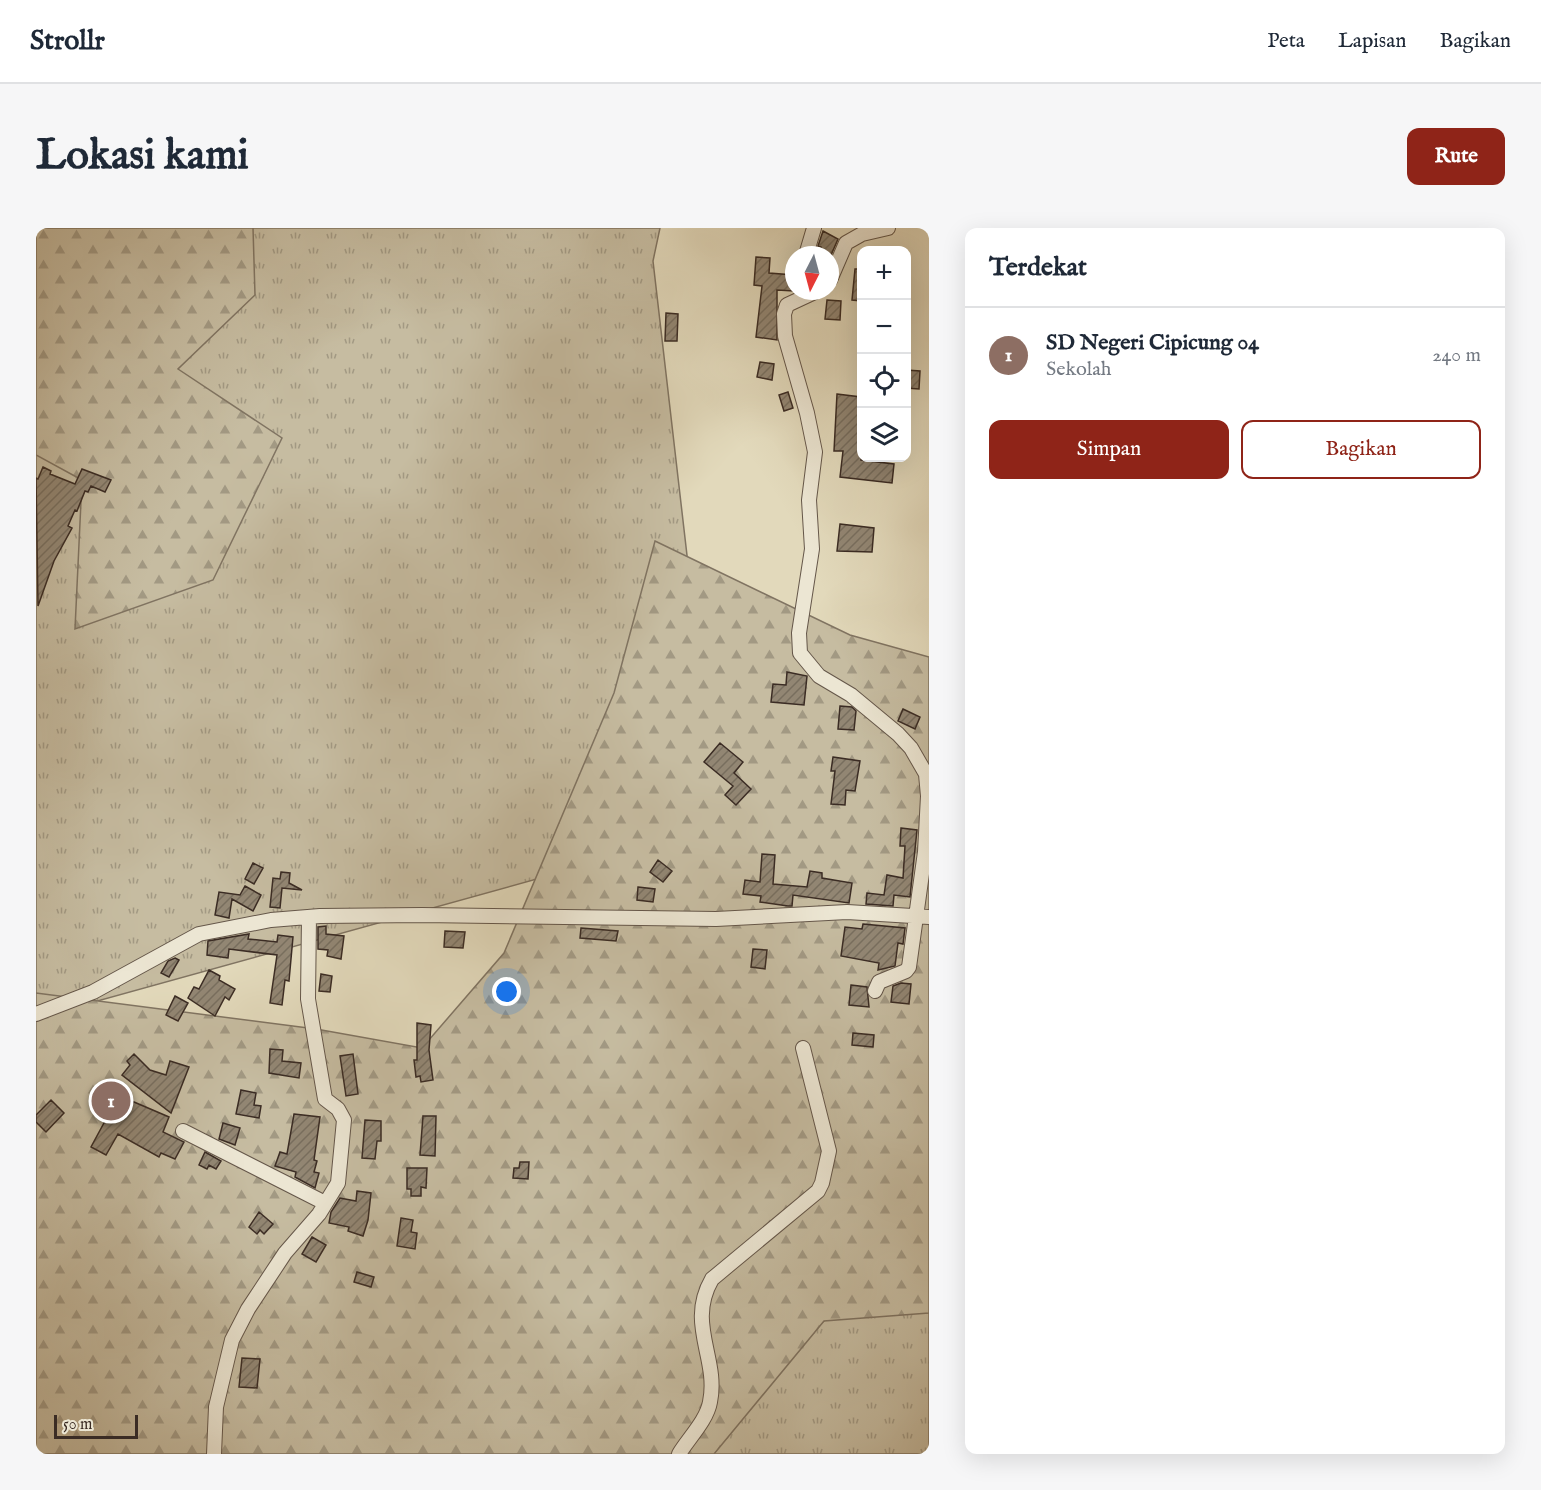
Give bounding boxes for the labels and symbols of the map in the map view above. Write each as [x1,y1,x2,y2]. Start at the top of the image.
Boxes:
north arrow [785,246,839,300]
your location [492,977,521,1006]
pin: 1 [92,1078,130,1124]
scale bar [54,1412,138,1440]

